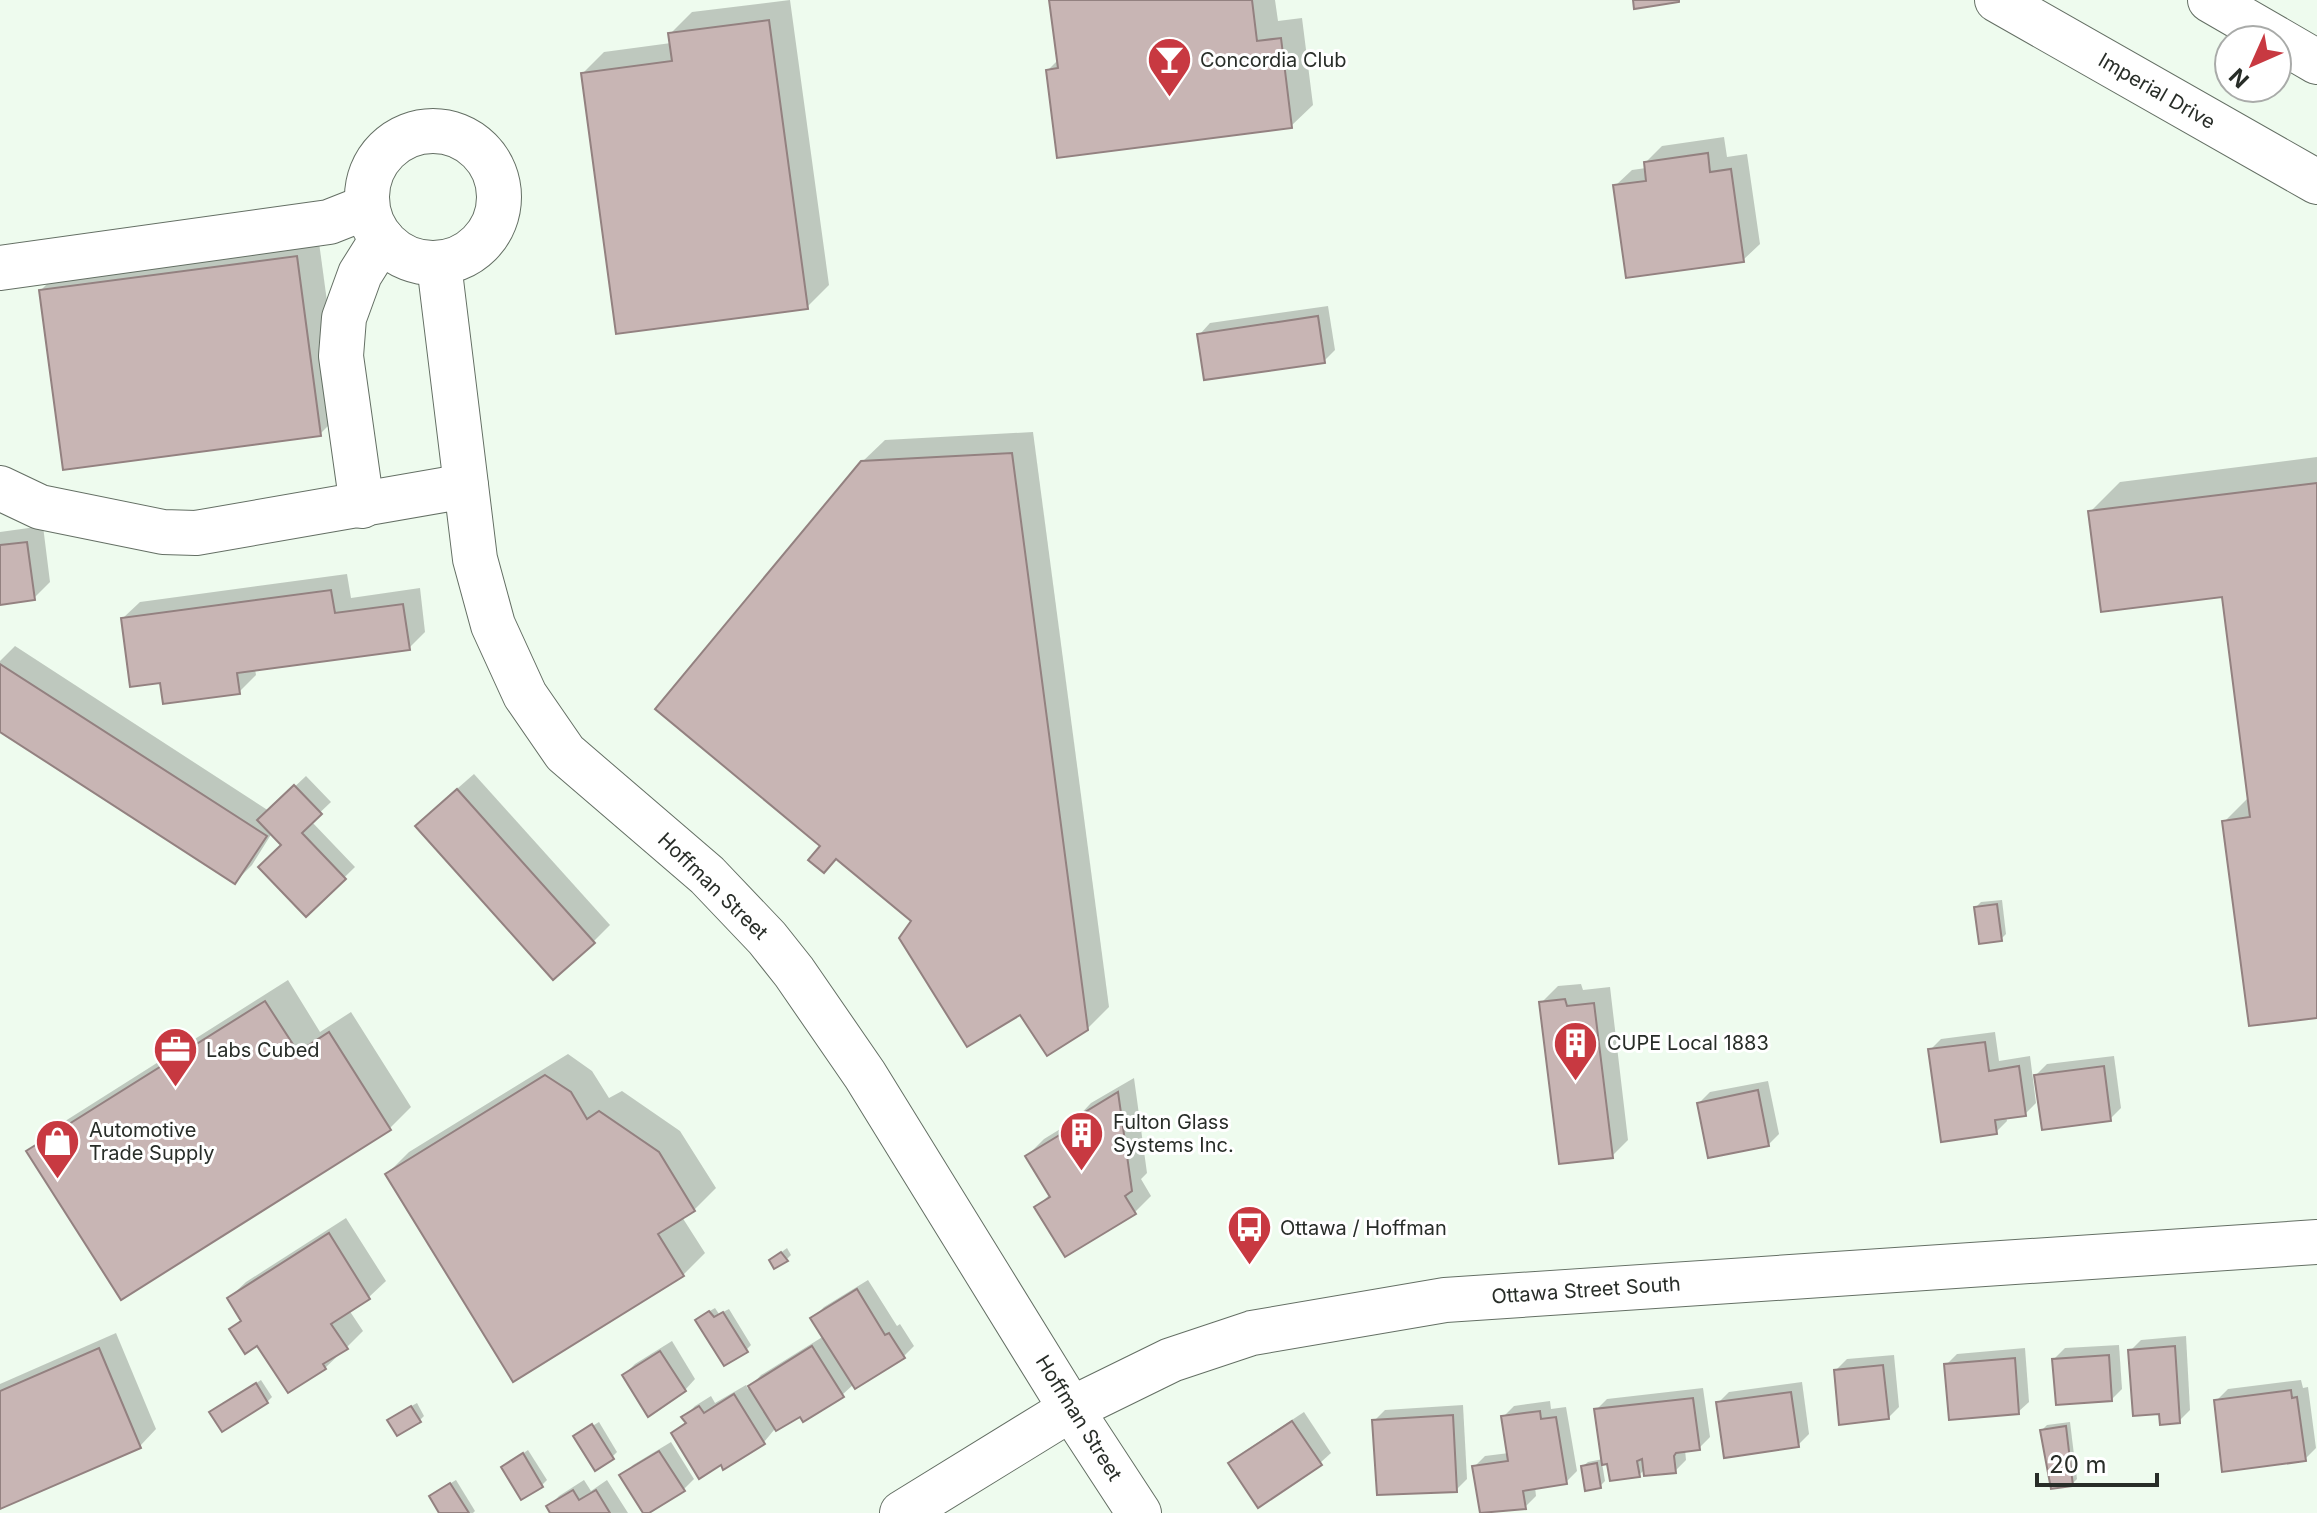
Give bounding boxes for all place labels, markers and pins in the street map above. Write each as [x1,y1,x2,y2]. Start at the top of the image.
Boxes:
bar icon: Concordia Club [1145,36,1193,99]
place label: Concordia Club [1200,48,1347,72]
building icon: CUPE Local 1883 [1552,1019,1600,1082]
office icon: Labs Cubed [151,1026,199,1089]
place label: CUPE Local 1883 [1607,1031,1769,1055]
place label: Labs Cubed [206,1038,320,1062]
building icon: Fulton Glass Systems Inc. [1058,1110,1106,1173]
place label: Fulton Glass Systems Inc. [1113,1110,1234,1157]
shop icon: Automotive Trade Supply [34,1117,82,1180]
place label: Automotive Trade Supply [89,1118,214,1165]
bus stop icon: Ottawa / Hoffman [1225,1204,1273,1267]
place label: Ottawa / Hoffman [1280,1216,1447,1240]

